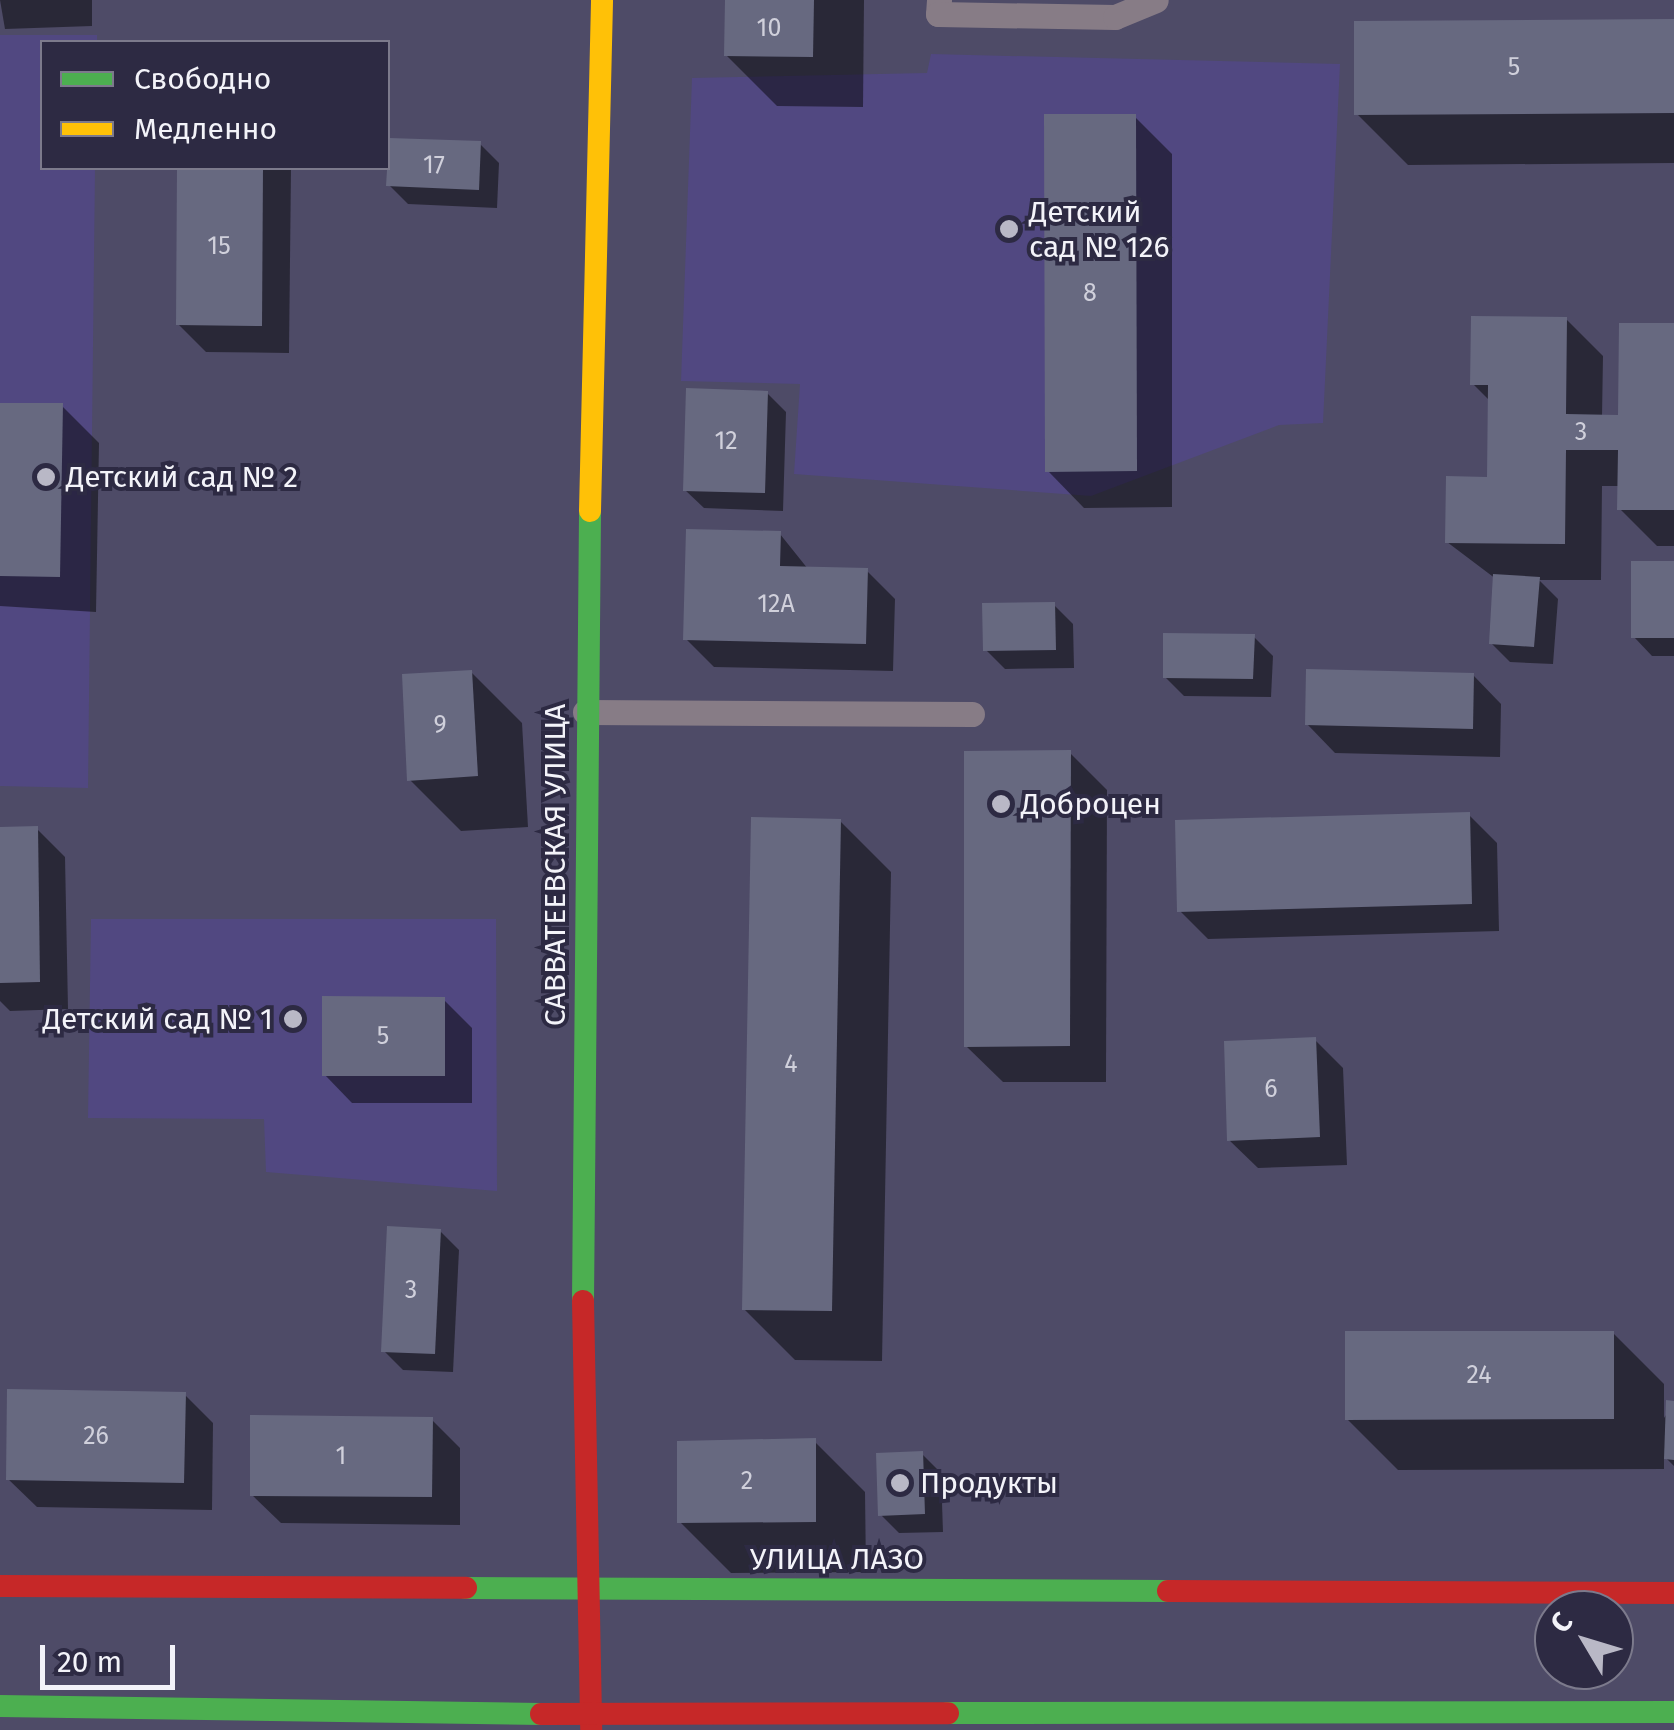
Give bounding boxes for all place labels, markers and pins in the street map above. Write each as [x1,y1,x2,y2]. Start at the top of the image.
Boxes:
place label: Детский сад № 126 [1029,194,1169,264]
marker: Детский сад № 126 [998,218,1020,240]
place label: Детский сад № 2 [66,459,298,495]
marker: Детский сад № 2 [35,466,57,488]
place label: Доброцен [1021,786,1161,822]
marker: Доброцен [990,793,1012,815]
place label: Детский сад № 1 [43,1001,273,1037]
marker: Детский сад № 1 [282,1008,304,1030]
place label: Продукты [920,1465,1058,1501]
marker: Продукты [889,1472,911,1494]

